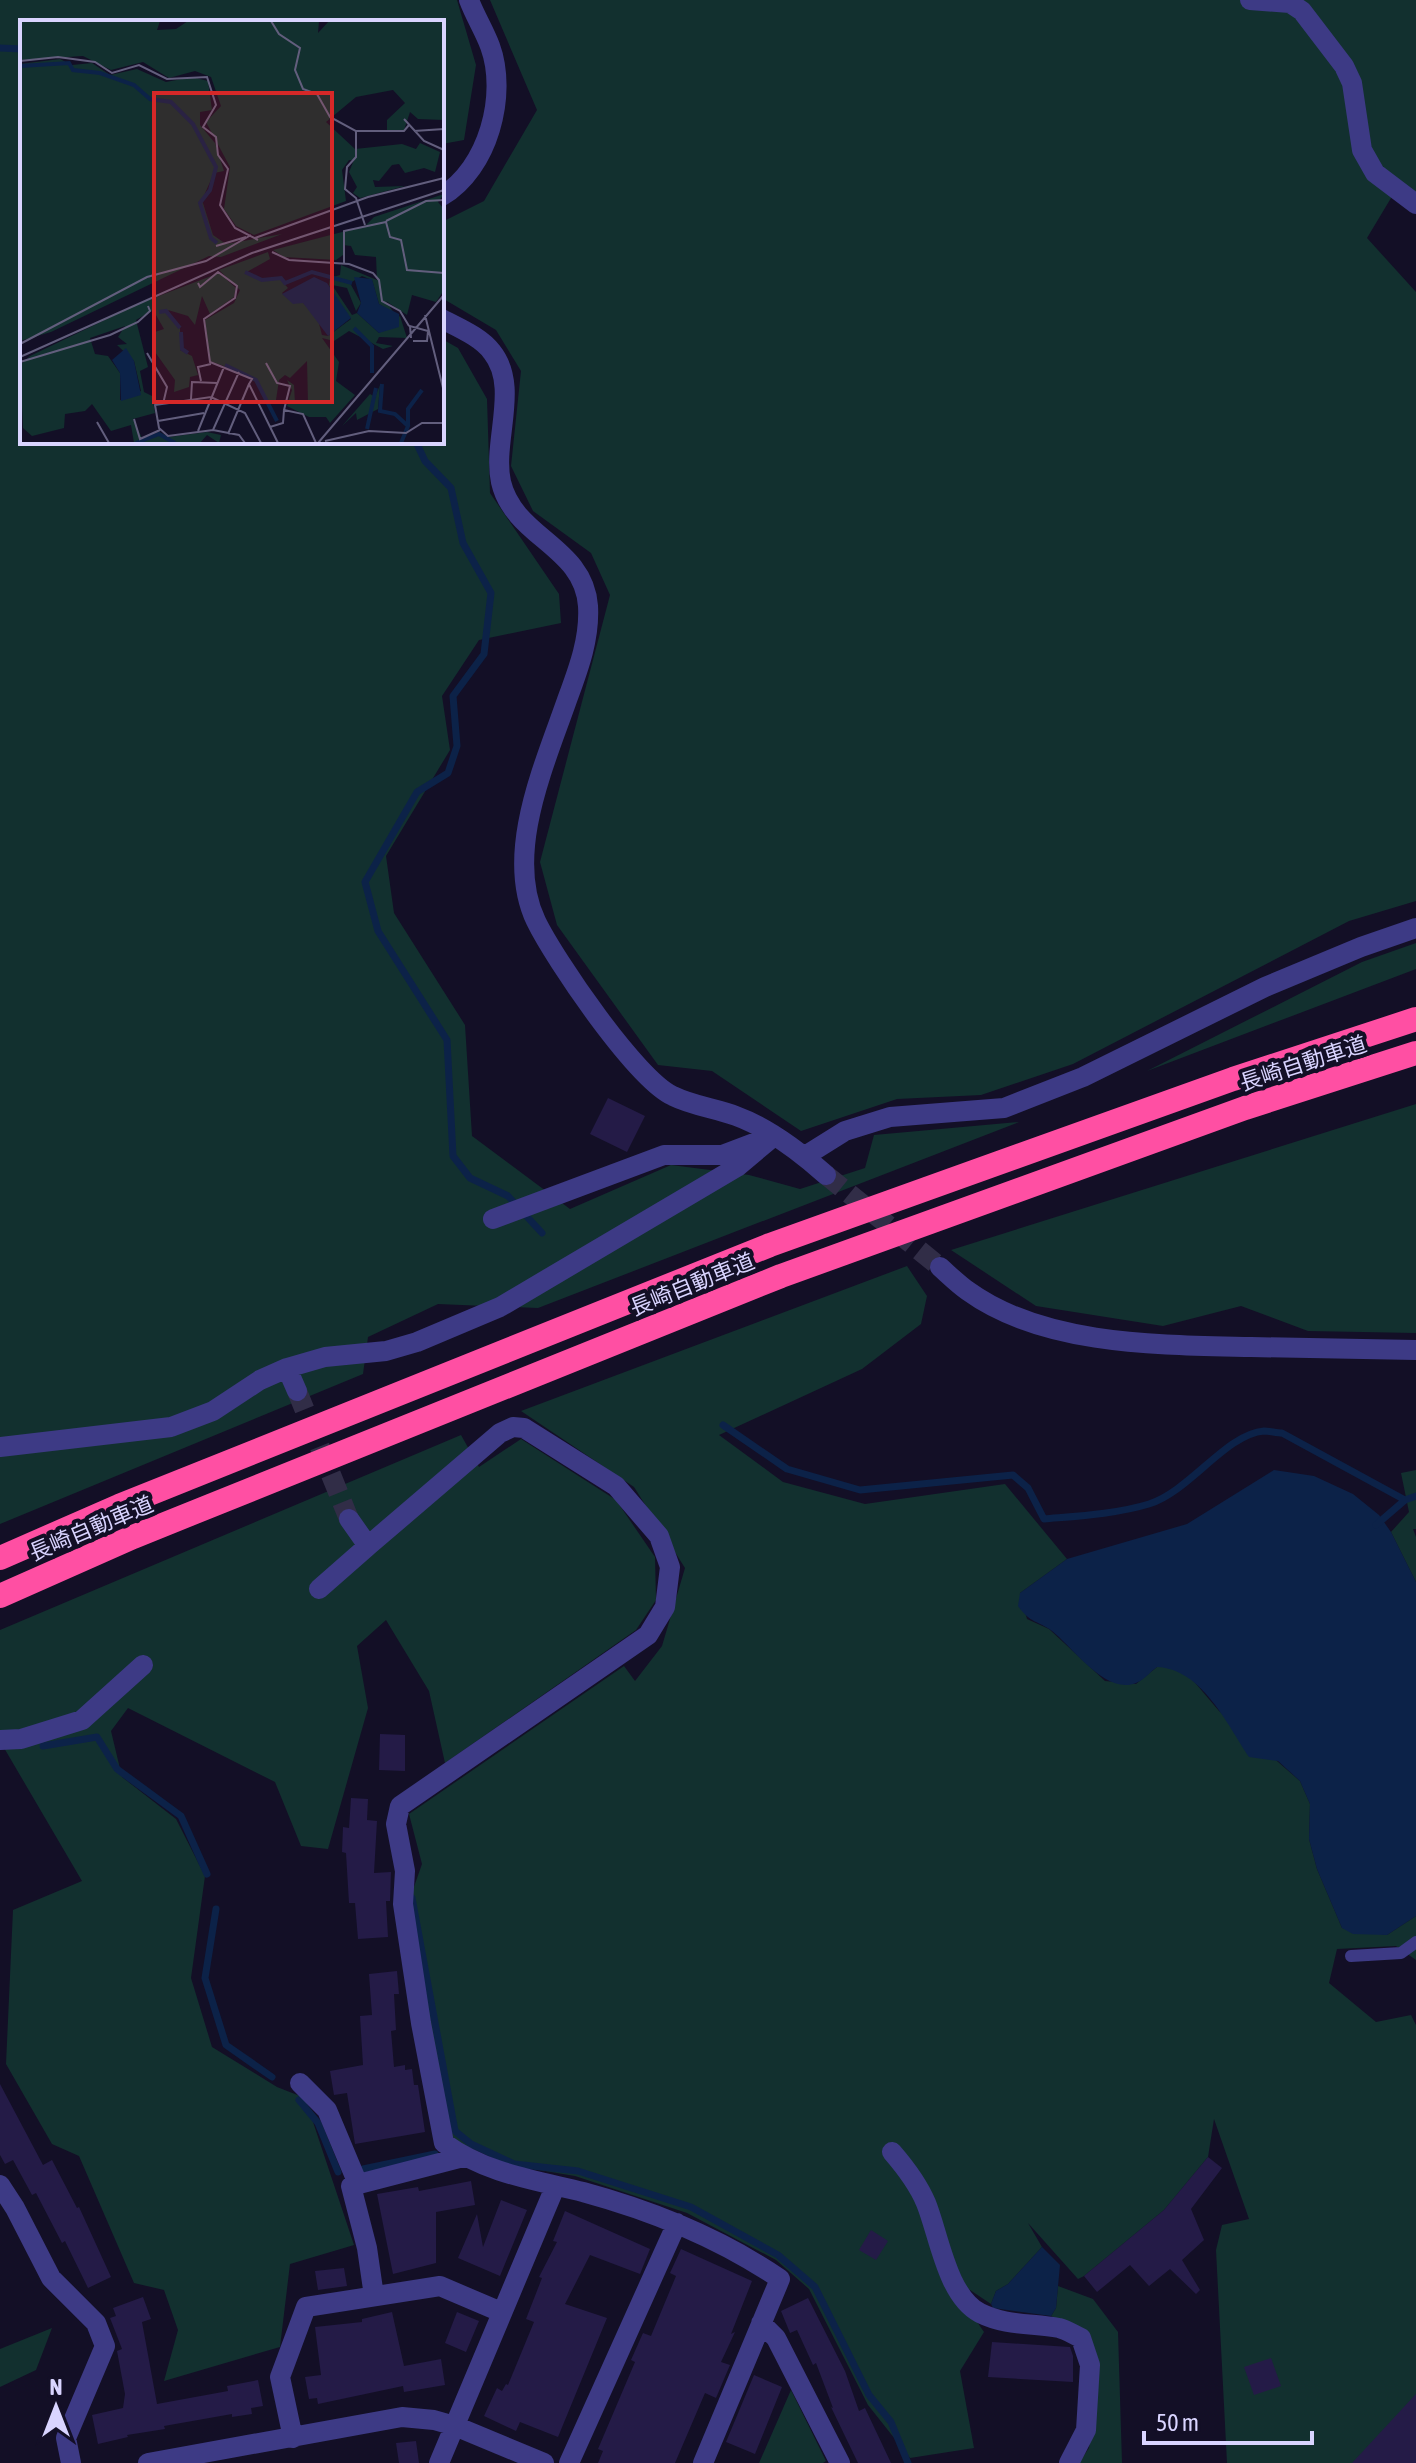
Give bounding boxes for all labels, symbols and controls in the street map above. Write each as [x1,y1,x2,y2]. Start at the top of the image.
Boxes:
inset map [20,20,444,444]
street label: 長崎自動車道 [1236,1030,1370,1096]
street label: 長崎自動車道 [626,1247,758,1321]
street label: 長崎自動車道 [25,1490,157,1566]
north arrow [16,2367,96,2447]
text: N [50,2374,62,2400]
scale bar [1144,2395,1312,2445]
text: 50 m [1156,2409,1199,2436]

